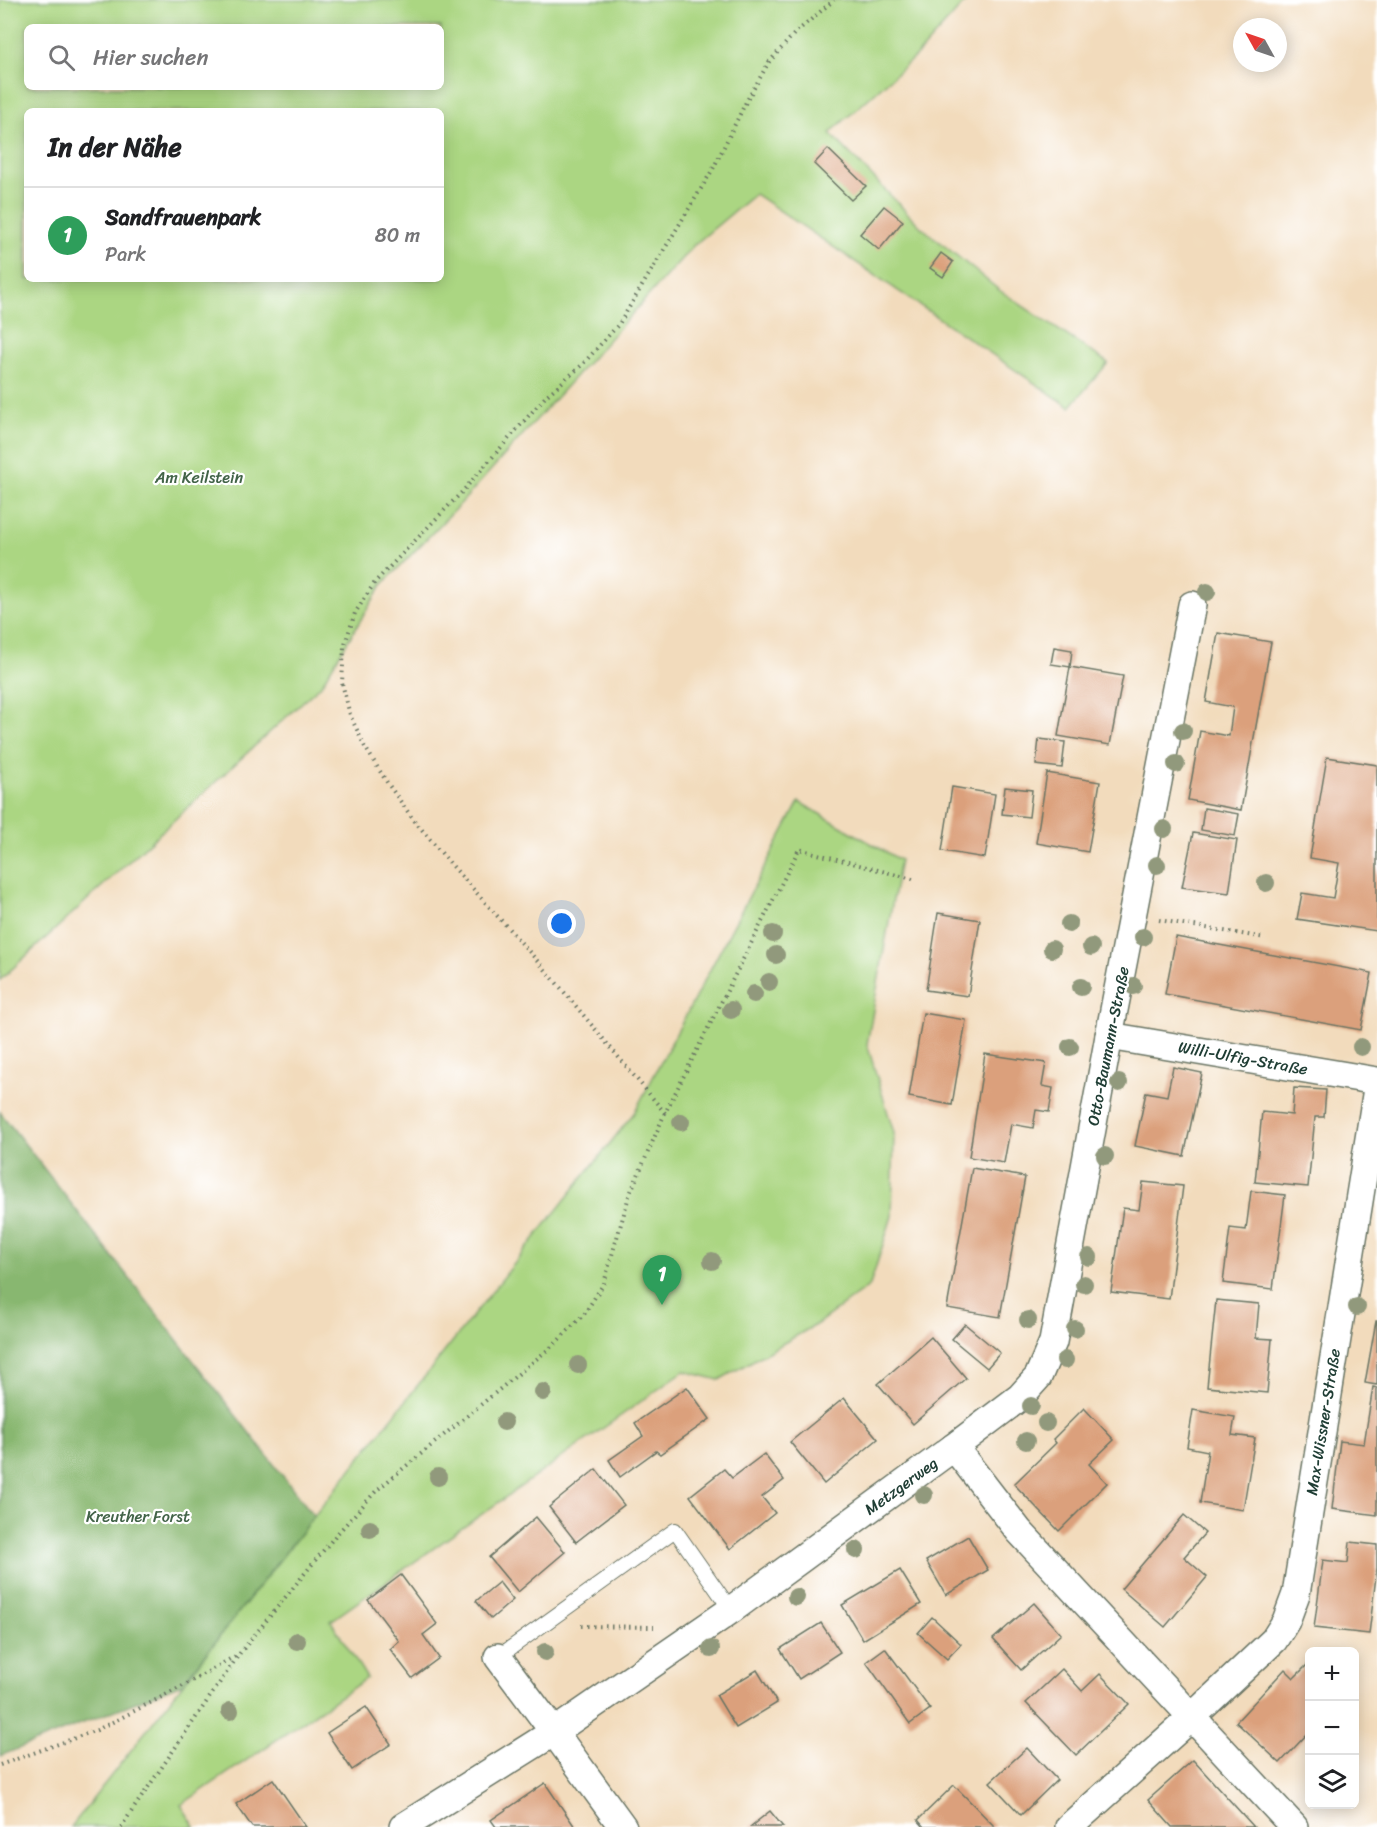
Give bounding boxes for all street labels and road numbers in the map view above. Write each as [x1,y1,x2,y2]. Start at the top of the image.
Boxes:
street label: Otto-Baumann-Straße [1078,964,1138,1128]
street label: Willi-Ulfig-Straße [1176,1032,1310,1084]
street label: Max-Wissner-Straße [1297,1347,1349,1497]
street label: Metzgerweg [858,1449,944,1523]

